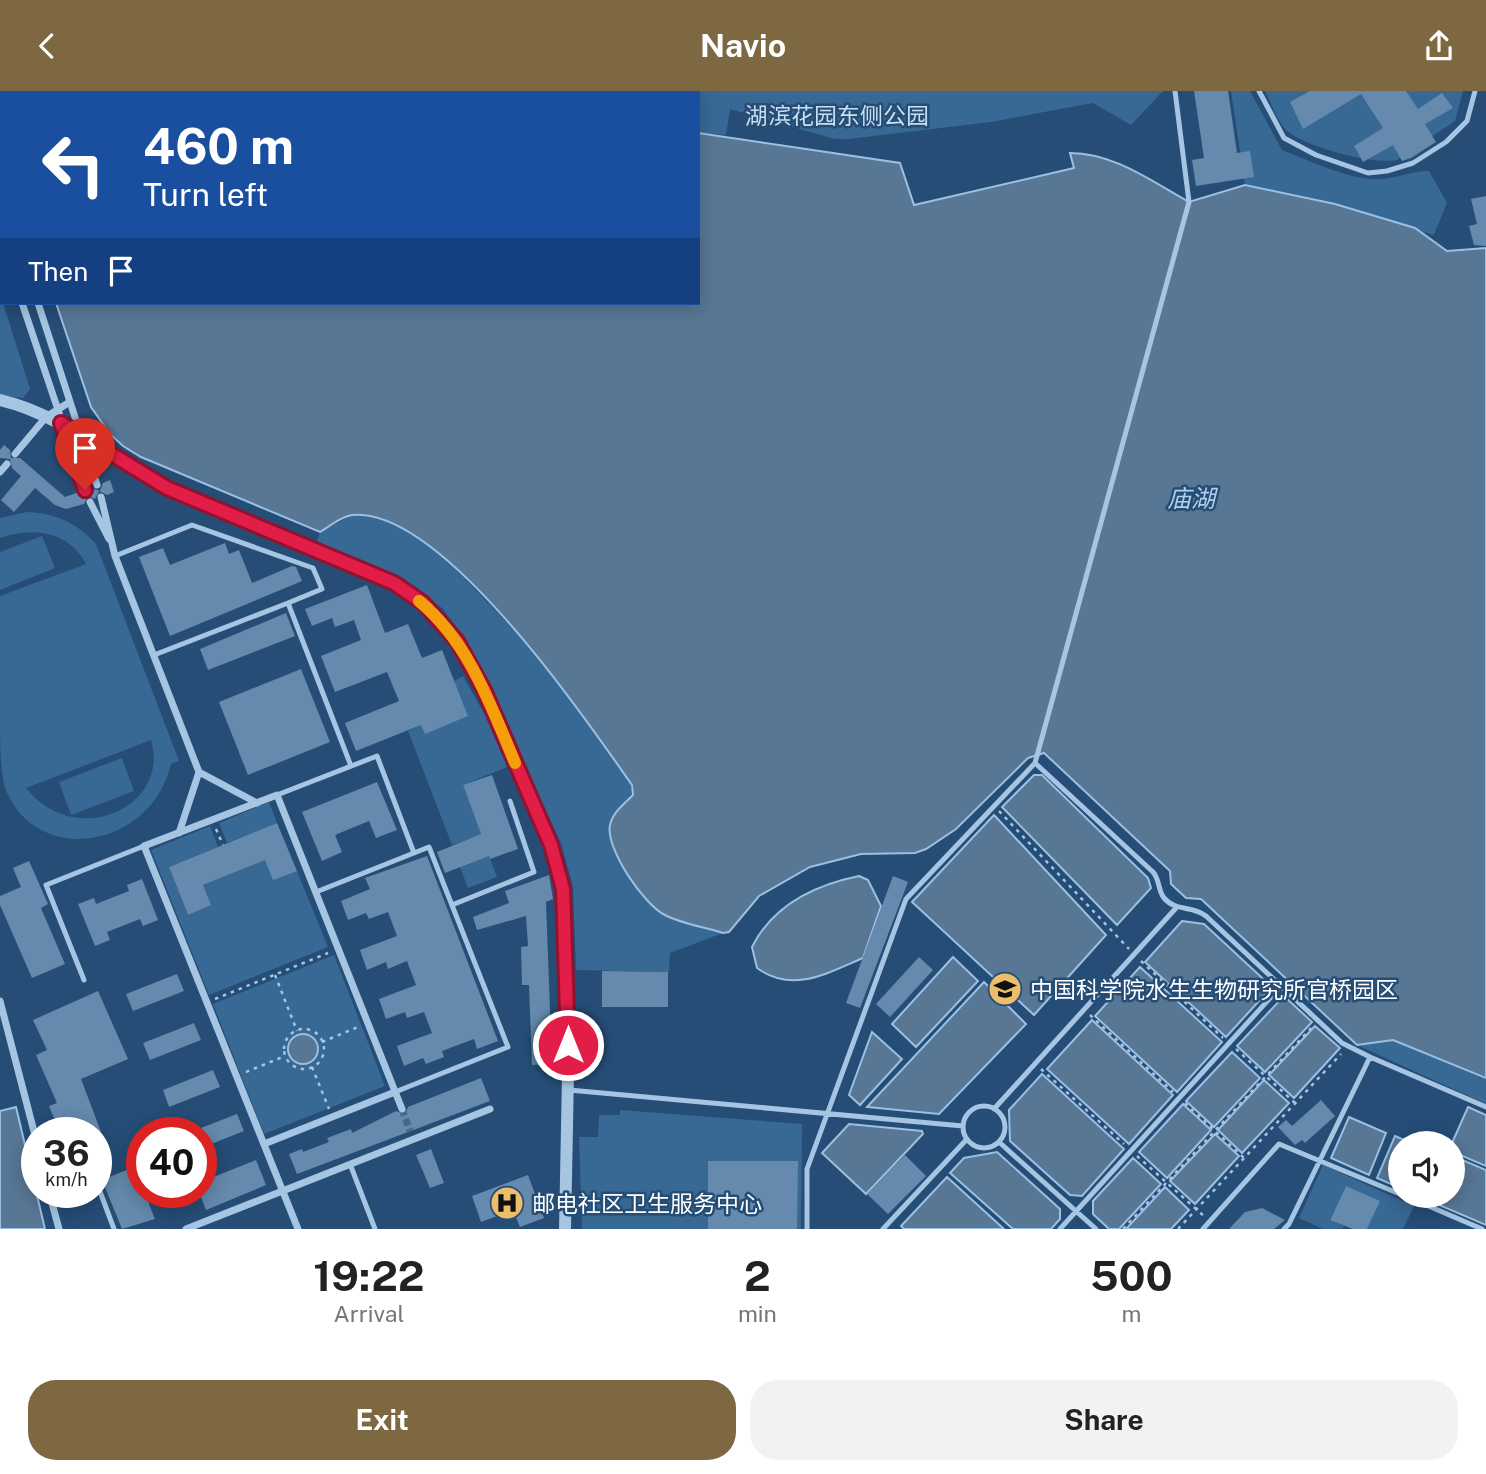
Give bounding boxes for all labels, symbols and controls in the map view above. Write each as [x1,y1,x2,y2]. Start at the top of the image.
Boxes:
icon: back [28,27,66,65]
text: Navio [700,27,786,64]
icon: share [1420,27,1458,65]
park label: 湖滨花园东侧公园 [745,102,929,129]
text: 460 m [143,117,294,175]
icon: left [28,119,119,210]
text: Turn left [143,176,268,213]
icon: arrive [102,252,140,290]
text: Then [28,256,88,287]
pin [55,418,115,490]
icon: arrive [66,429,104,467]
water label: 庙湖 [1167,484,1219,512]
school or university icon: 中国科学院水生生物研究所官桥园区 [986,970,1024,1008]
place label: 中国科学院水生生物研究所官桥园区 [1030,976,1398,1003]
position arrow [531,1008,605,1082]
speed limit sign: 40 [126,1117,217,1208]
map controls [1388,1131,1465,1208]
button: sound [1388,1131,1465,1208]
text: 36 [43,1133,90,1174]
text: km/h [45,1169,88,1190]
hospital icon: 邮电社区卫生服务中心 [488,1184,526,1222]
place label: 邮电社区卫生服务中心 [532,1190,762,1217]
text: 19:22 [313,1251,425,1300]
text: 2 [744,1251,771,1300]
text: 500 [1090,1251,1173,1300]
text: Arrival [333,1300,404,1327]
text: min [738,1300,777,1327]
text: m [1121,1300,1141,1327]
button: Exit [28,1380,736,1460]
button: Share [750,1380,1458,1460]

